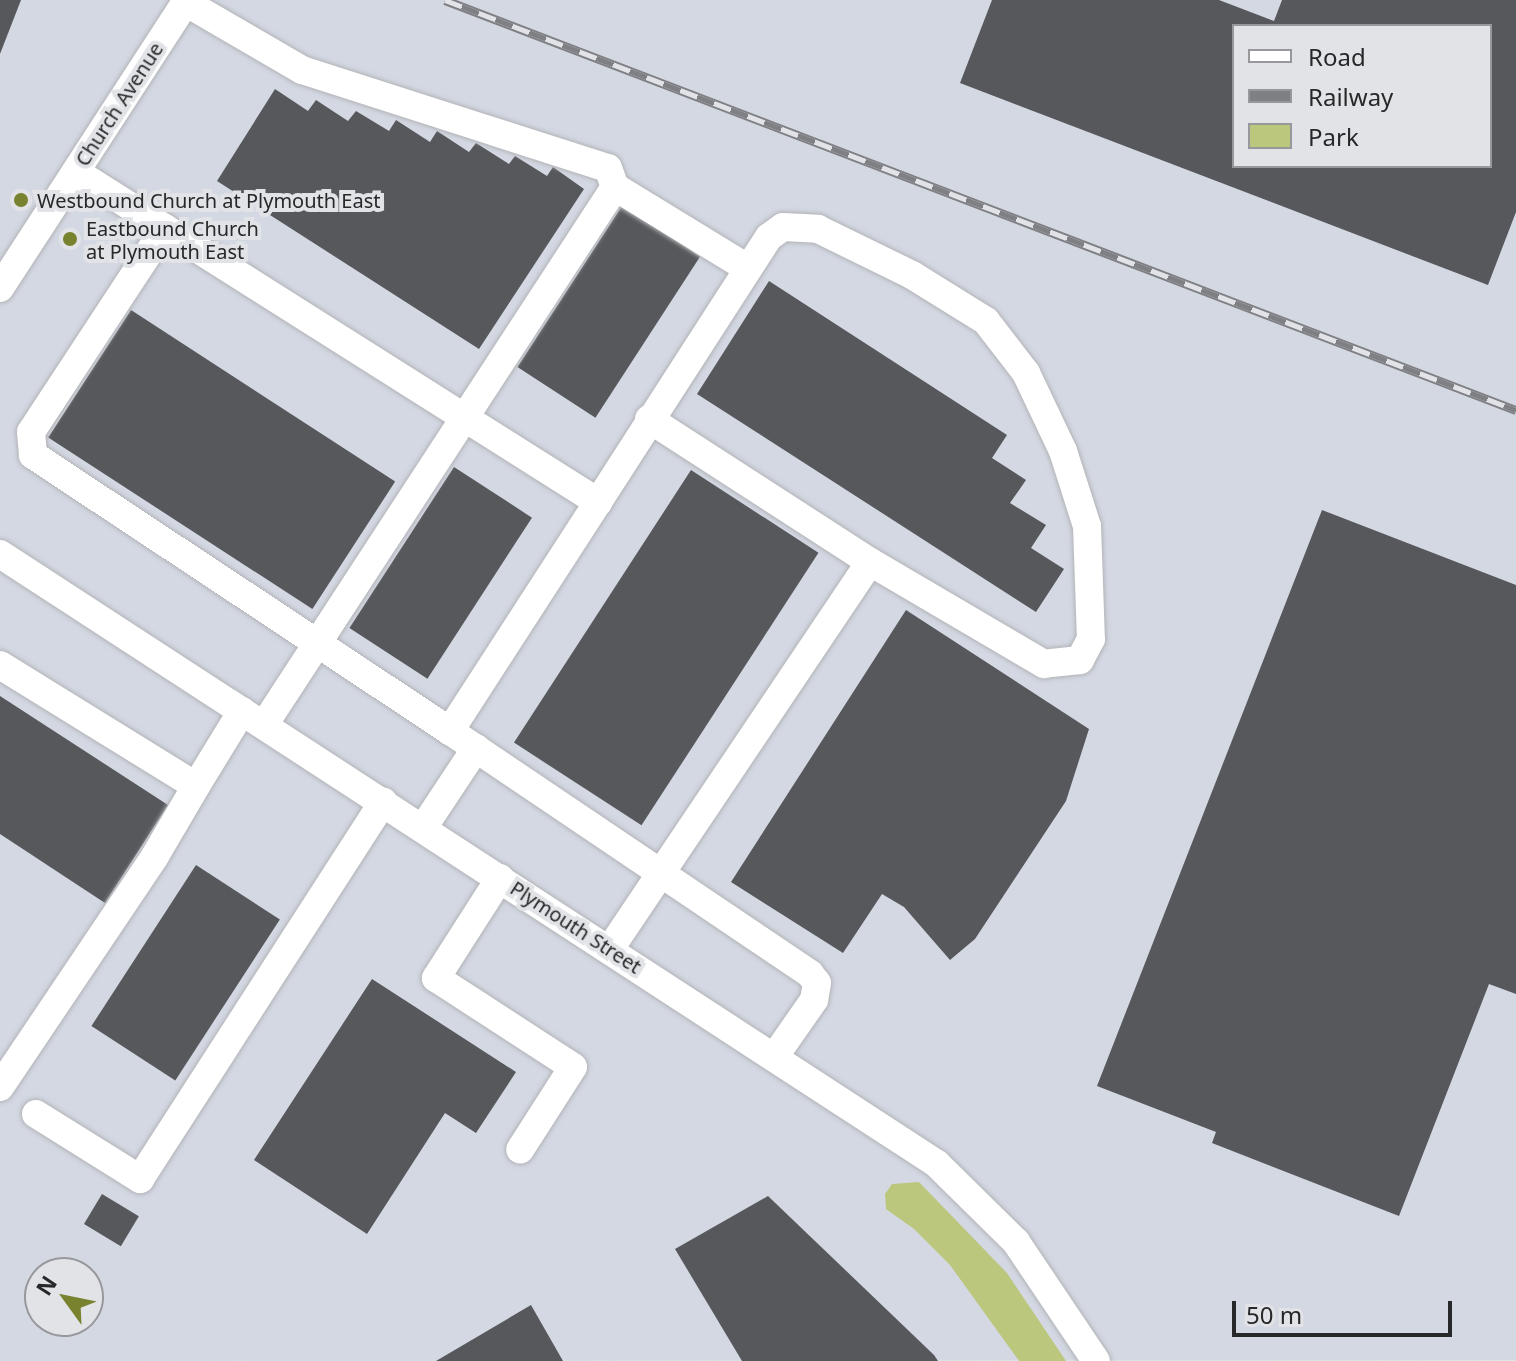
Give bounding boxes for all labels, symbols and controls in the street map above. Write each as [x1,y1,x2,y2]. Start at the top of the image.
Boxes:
legend [1232,24,1492,168]
street label: Church Avenue [70,38,168,170]
text: Road [1308,40,1366,73]
text: Railway [1308,80,1393,113]
text: Park [1308,120,1359,153]
place label: Westbound Church at Plymouth East [37,188,380,212]
marker: Westbound Church at Plymouth East [12,191,30,209]
place label: Eastbound Church at Plymouth East [86,216,259,263]
marker: Eastbound Church at Plymouth East [61,230,79,248]
street label: Plymouth Street [506,876,646,978]
north arrow [24,1257,104,1337]
text: N [28,1269,63,1301]
scale bar [1236,1285,1456,1335]
text: 50 m [1246,1298,1302,1331]

